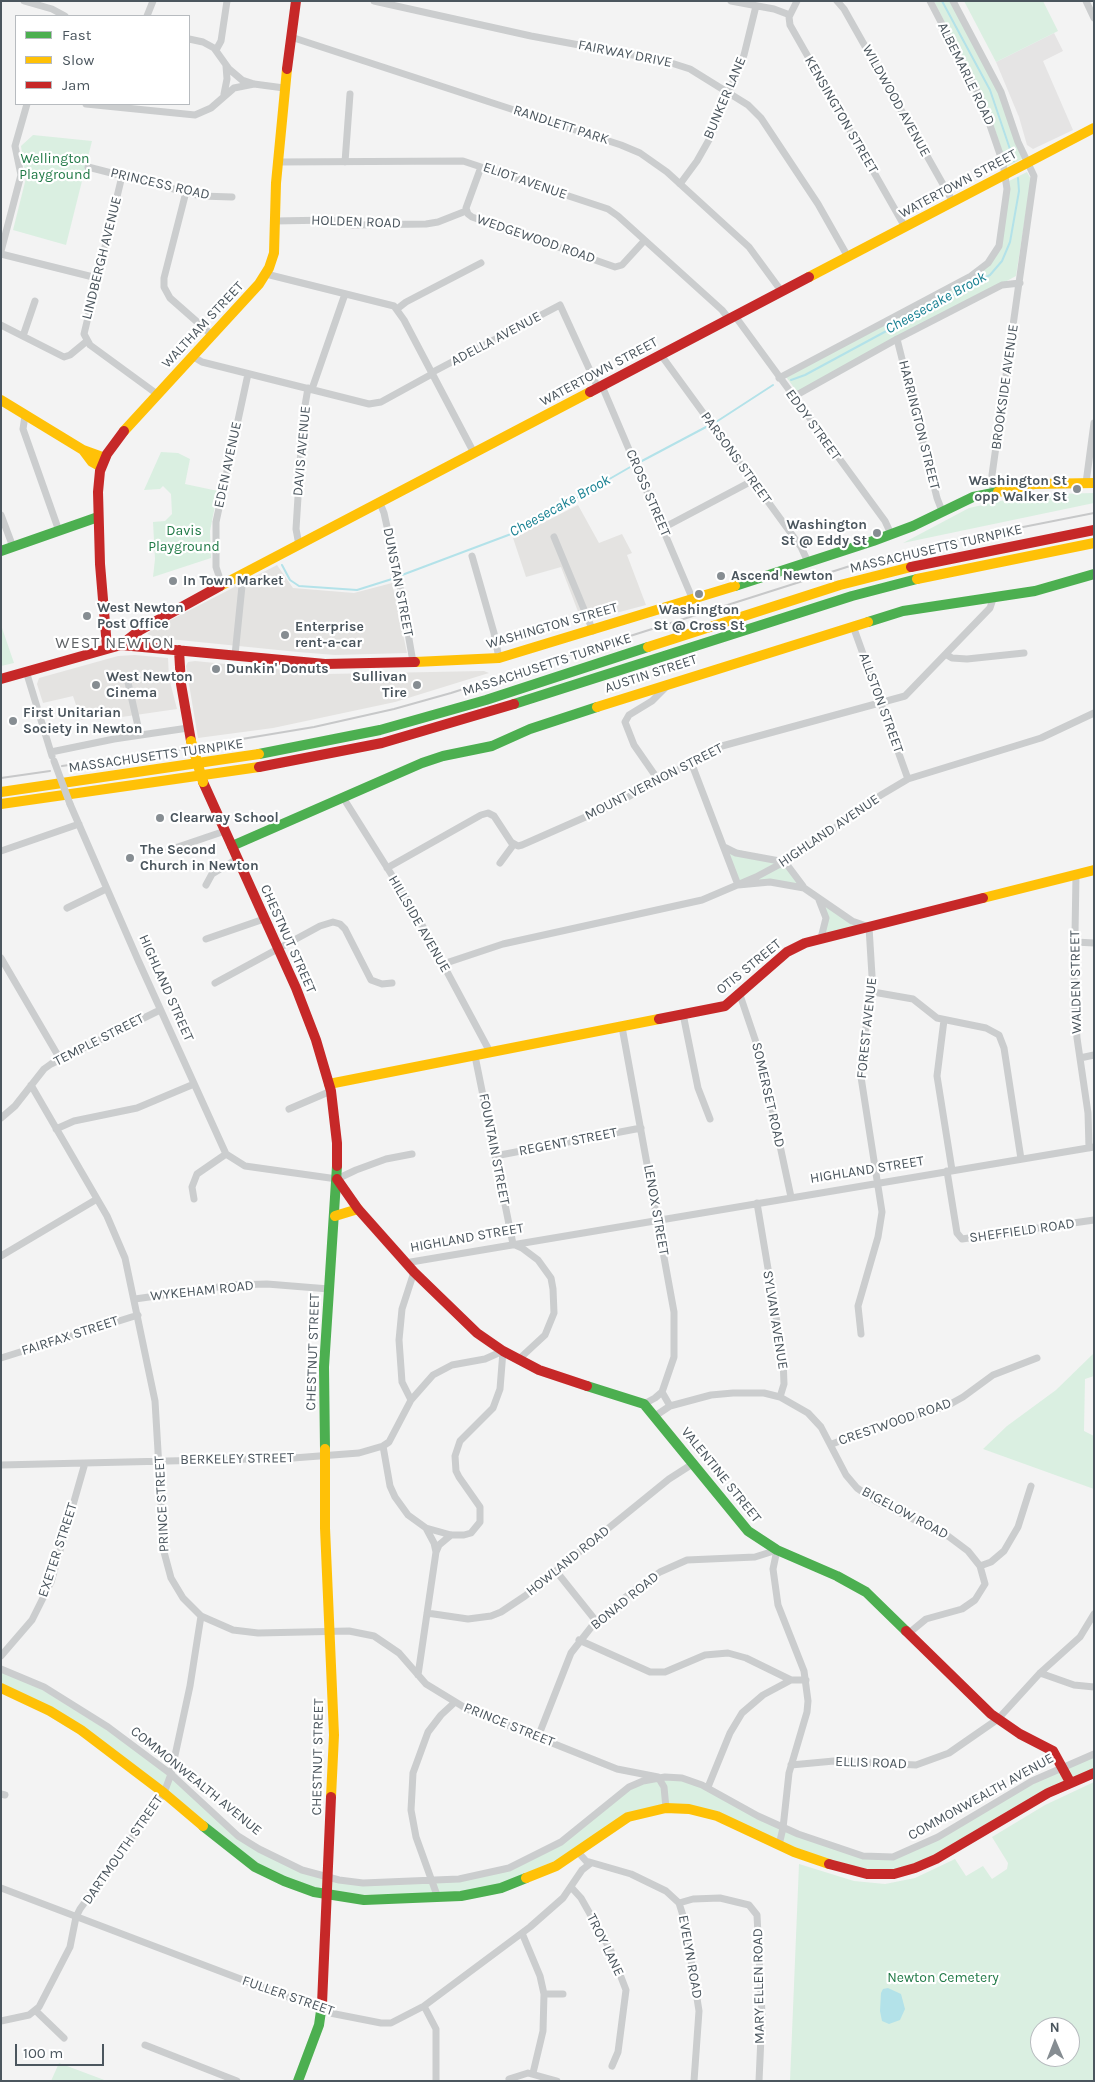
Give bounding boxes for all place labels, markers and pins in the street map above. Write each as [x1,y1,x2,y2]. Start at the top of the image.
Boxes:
place label: Washington St opp Walker St [968,473,1067,506]
marker: Washington St opp Walker St [1071,483,1083,495]
place label: Washington St @ Eddy St [781,517,867,550]
marker: Washington St @ Eddy St [871,527,883,539]
place label: Ascend Newton [731,568,833,584]
marker: Ascend Newton [715,570,727,582]
place label: In Town Market [183,573,284,589]
marker: In Town Market [167,575,179,587]
marker: Washington St @ Cross St [693,588,705,600]
place label: West Newton Post Office [97,600,184,632]
place label: Washington St @ Cross St [654,602,744,634]
marker: West Newton Post Office [81,610,93,622]
place label: Enterprise rent-a-car [295,619,364,652]
marker: Enterprise rent-a-car [279,629,291,641]
place label: Dunkin' Donuts [226,661,329,677]
marker: Dunkin' Donuts [210,663,222,675]
place label: West Newton Cinema [106,669,193,702]
place label: Sullivan Tire [352,669,407,702]
marker: West Newton Cinema [90,679,102,691]
marker: Sullivan Tire [411,679,423,691]
place label: First Unitarian Society in Newton [23,705,142,738]
marker: First Unitarian Society in Newton [7,715,19,727]
place label: Clearway School [170,810,279,826]
marker: Clearway School [154,812,166,824]
place label: The Second Church in Newton [140,842,259,874]
marker: The Second Church in Newton [124,852,136,864]

